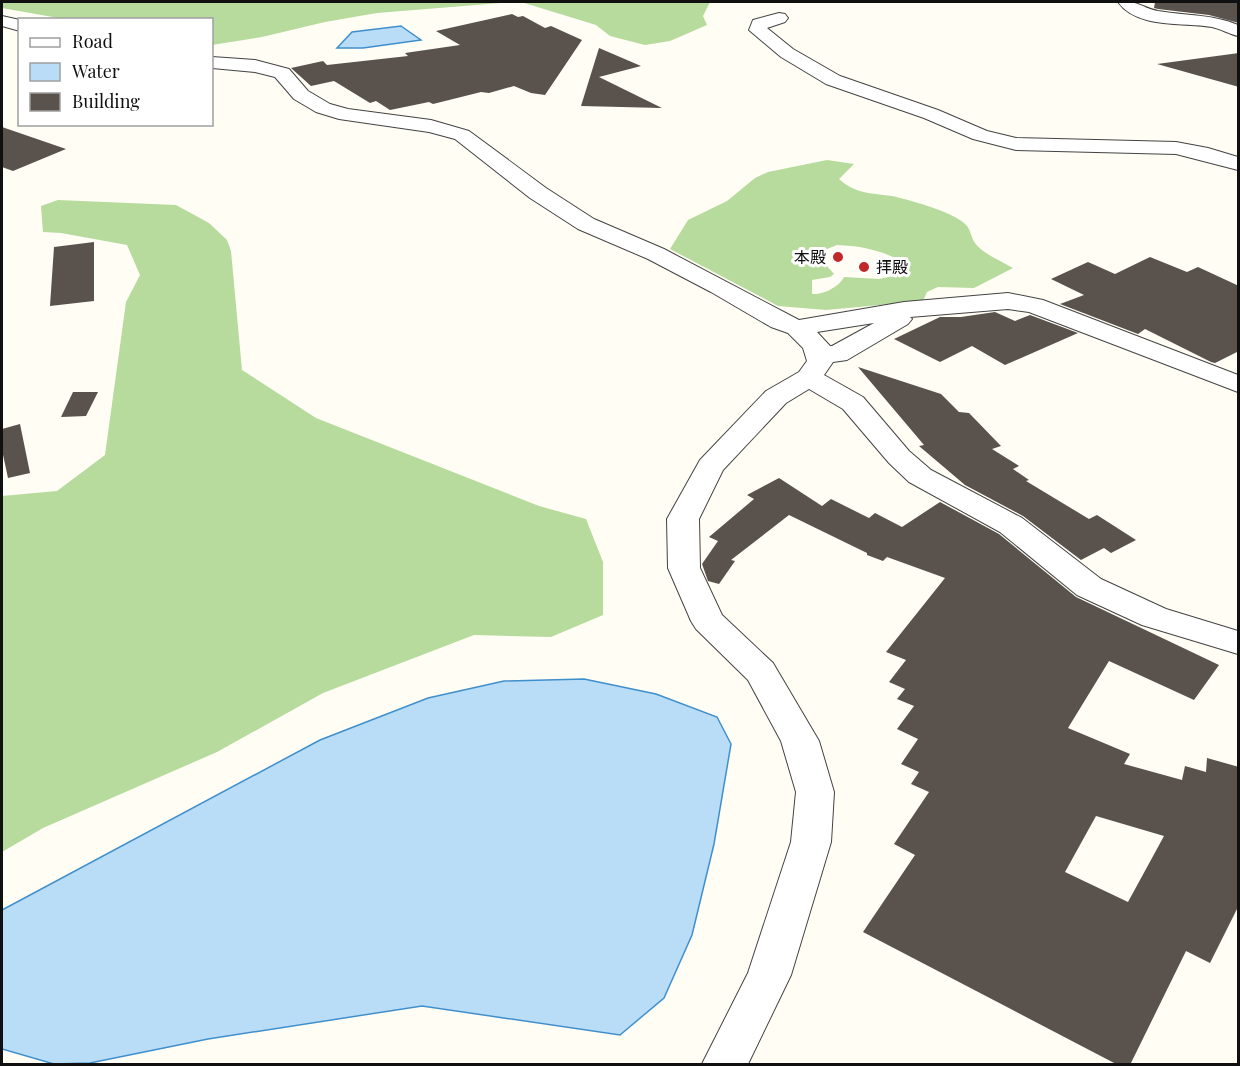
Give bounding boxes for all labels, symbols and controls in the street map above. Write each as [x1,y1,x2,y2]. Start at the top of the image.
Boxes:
legend [18,18,213,126]
text: Road [72,29,113,53]
text: Water [71,59,120,83]
text: Building [72,89,140,113]
place label: 本殿 [794,246,826,267]
marker: 本殿 [831,250,845,264]
place label: 拝殿 [876,256,908,277]
marker: 拝殿 [857,260,871,274]

